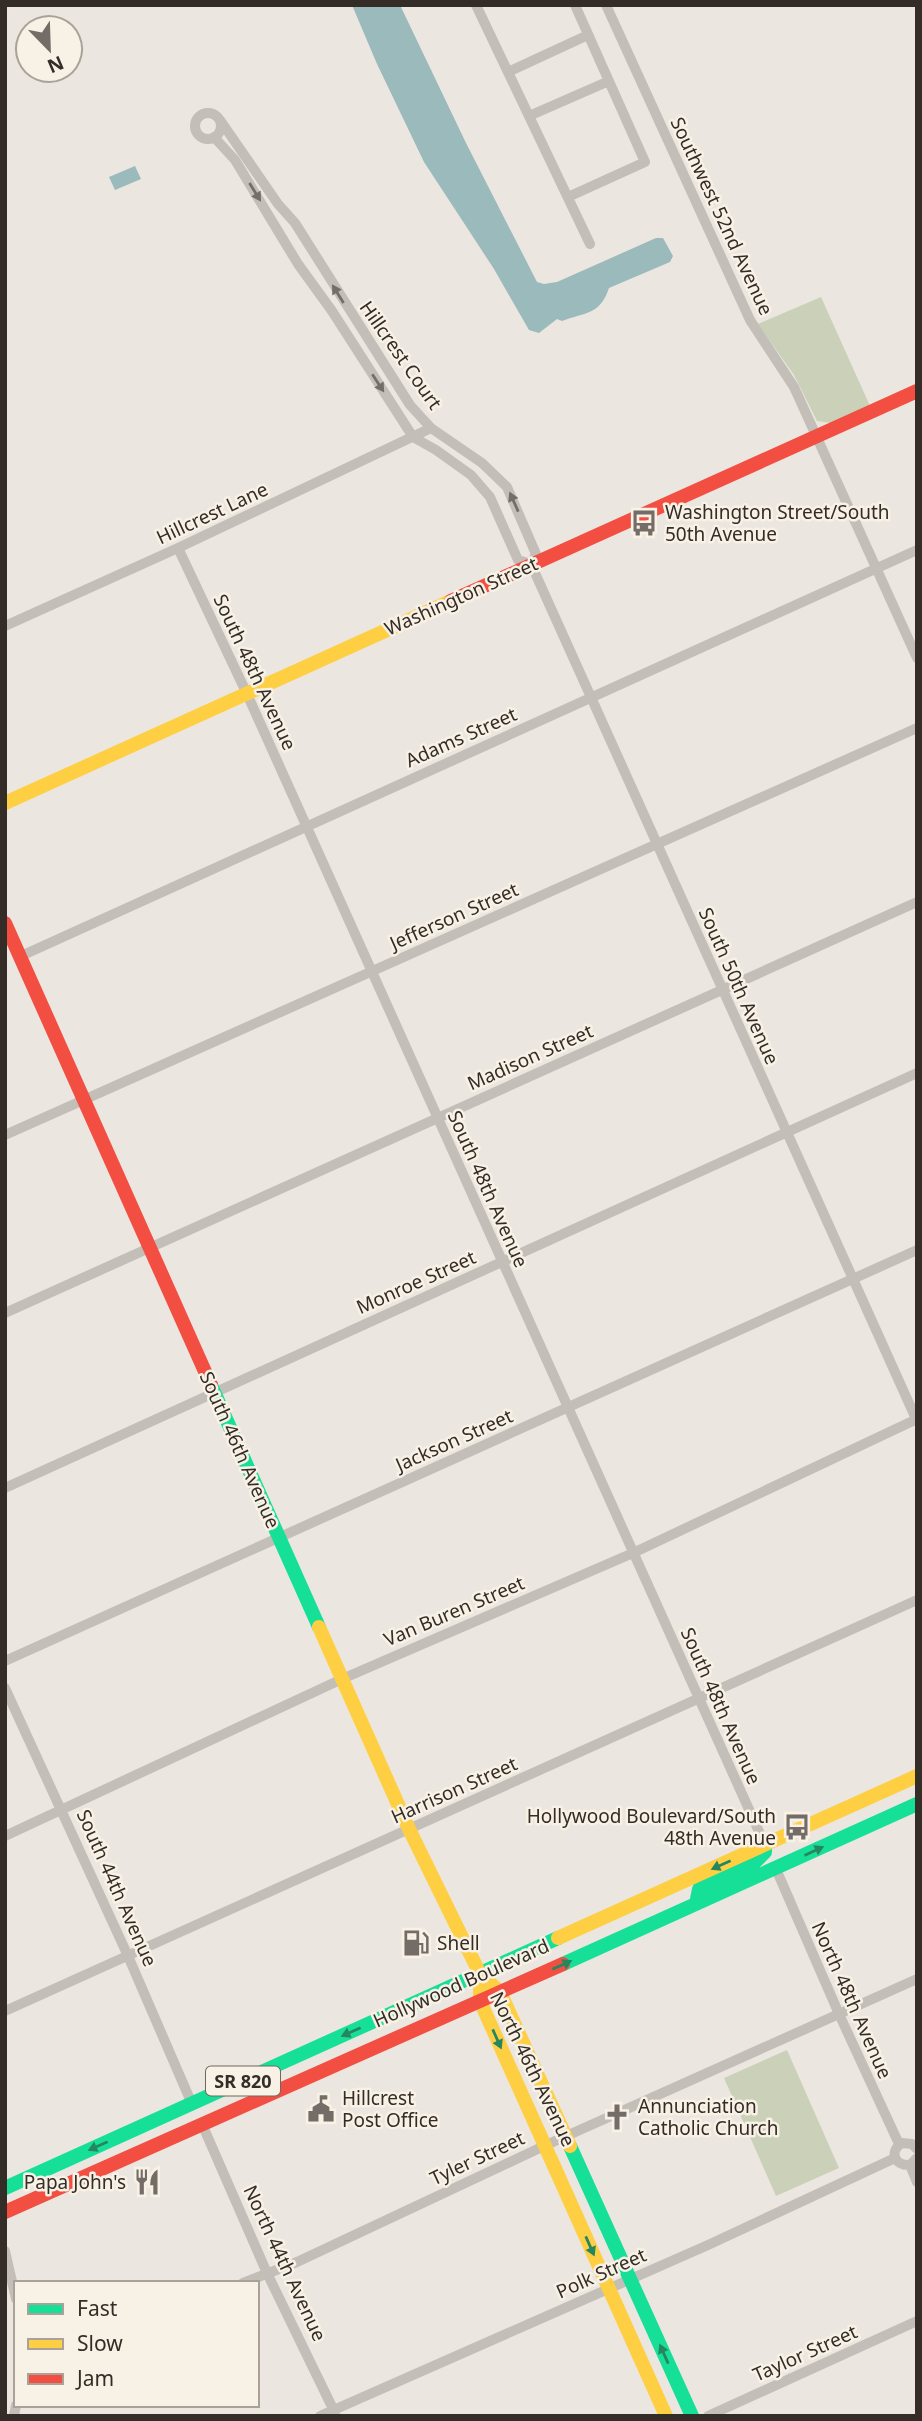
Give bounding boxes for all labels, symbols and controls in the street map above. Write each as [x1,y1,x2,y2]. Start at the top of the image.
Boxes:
north arrow [14,14,84,84]
text: N [43,50,68,80]
street label: Southwest 52nd Avenue [665,113,779,319]
one-way arrow [248,182,261,202]
one-way arrow [332,285,345,304]
street label: Hillcrest Court [354,296,448,415]
one-way arrow [372,373,385,393]
street label: Hillcrest Lane [152,476,272,550]
one-way arrow [508,492,520,512]
place label: Washington Street/South 50th Avenue [665,499,890,547]
bus stop icon: Washington Street/South 50th Avenue [629,508,659,538]
street label: Washington Street [380,550,542,641]
street label: South 48th Avenue [207,590,303,754]
street label: Adams Street [401,701,521,773]
street label: Jefferson Street [384,876,522,957]
street label: South 50th Avenue [693,903,785,1069]
street label: Madison Street [463,1018,597,1096]
street label: South 48th Avenue [442,1106,534,1272]
street label: Monroe Street [352,1244,480,1320]
street label: South 46th Avenue [194,1367,286,1533]
street label: Jackson Street [390,1403,517,1478]
street label: Van Buren Street [380,1570,528,1652]
street label: South 48th Avenue [675,1623,767,1789]
street label: Harrison Street [387,1750,521,1829]
place label: Hollywood Boulevard/South 48th Avenue [527,1803,776,1851]
street label: South 44th Avenue [71,1805,163,1971]
bus stop icon: Hollywood Boulevard/South 48th Avenue [782,1812,812,1842]
one-way arrow [804,1845,824,1857]
one-way arrow [710,1860,731,1871]
street label: North 48th Avenue [806,1917,898,2083]
fuel station icon: Shell [401,1928,431,1958]
place label: Shell [437,1930,480,1956]
street label: Hollywood Boulevard [369,1933,553,2033]
one-way arrow [552,1959,572,1971]
street label: North 46th Avenue [484,1987,582,2151]
one-way arrow [340,2027,361,2038]
one-way arrow [491,2029,503,2049]
road number: SR 820 [206,2066,280,2096]
place label: Hillcrest Post Office [342,2085,439,2133]
place label: Annunciation Catholic Church [638,2093,778,2141]
public building icon: Hillcrest Post Office [306,2094,336,2124]
church icon: Annunciation Catholic Church [602,2102,632,2132]
street label: Tyler Street [426,2125,529,2191]
one-way arrow [88,2141,109,2152]
restaurant icon: Papa John's [132,2167,162,2197]
place label: Papa John's [24,2169,126,2195]
street label: North 44th Avenue [237,2181,333,2345]
one-way arrow [584,2236,596,2256]
street label: Polk Street [552,2242,650,2304]
legend [14,2281,259,2407]
text: Fast [77,2294,118,2322]
street label: Taylor Street [749,2318,861,2388]
text: Slow [77,2329,123,2357]
one-way arrow [658,2343,669,2364]
text: Jam [75,2364,114,2392]

